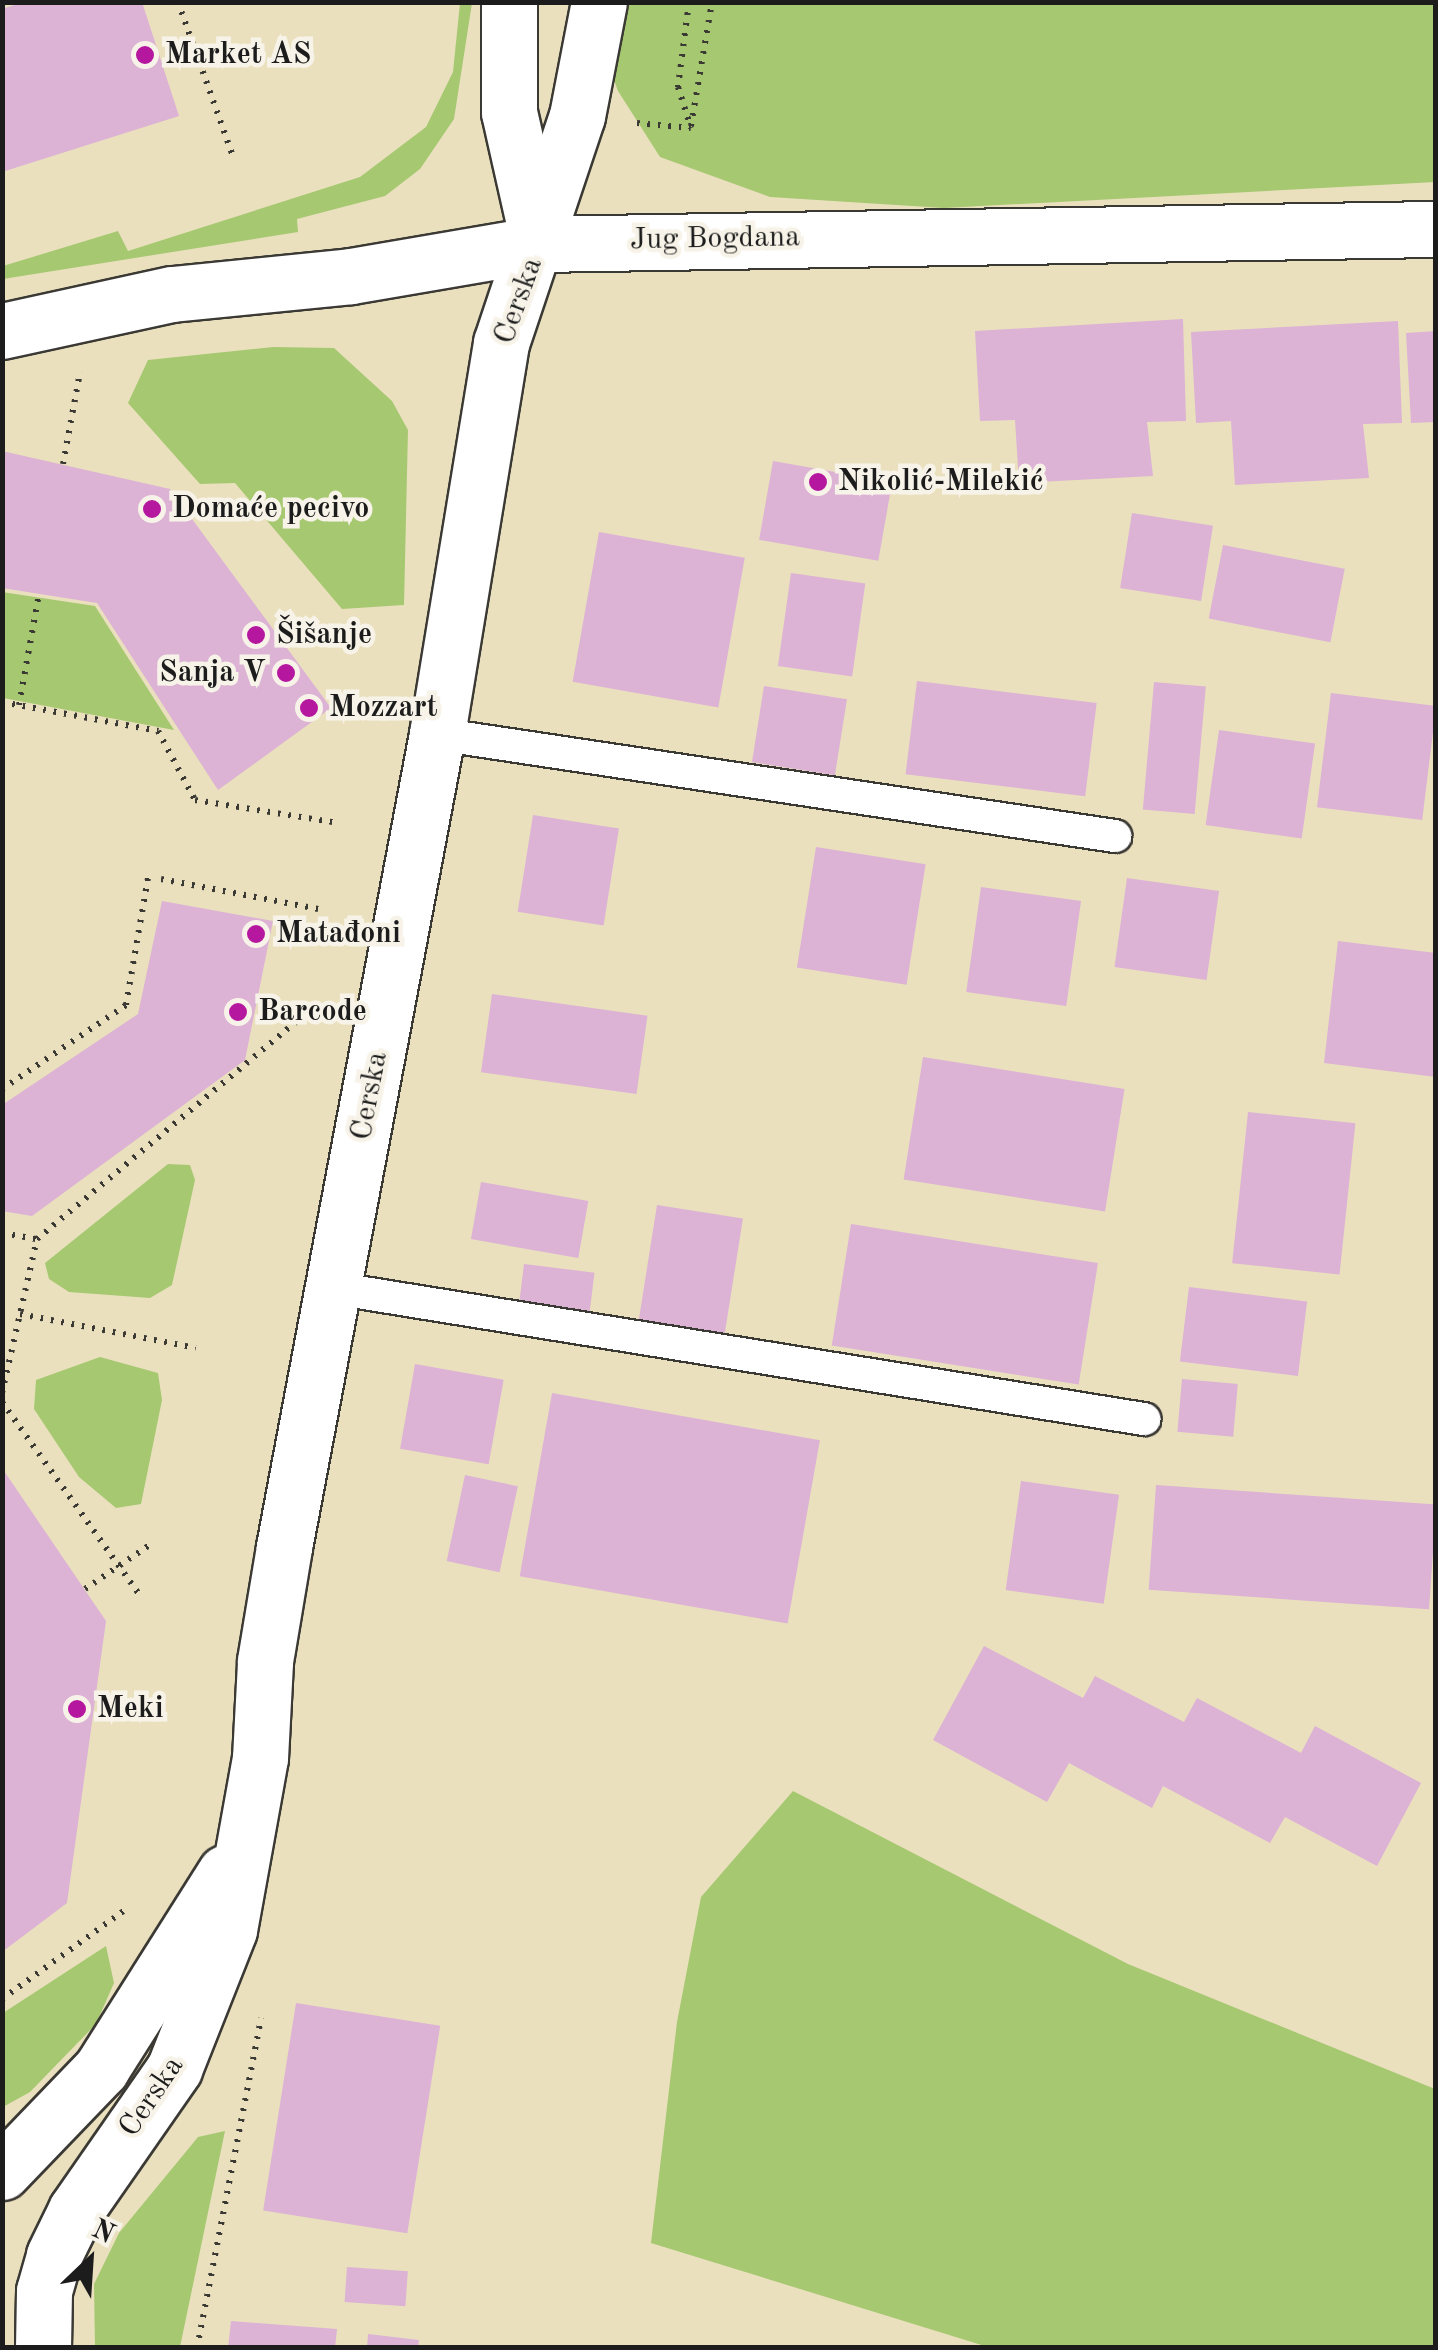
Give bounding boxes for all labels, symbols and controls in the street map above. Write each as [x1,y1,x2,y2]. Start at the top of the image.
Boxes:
place label: Market AS [165,37,311,73]
marker: Market AS [134,44,156,66]
street label: Jug Bogdana [630,220,800,258]
street label: Cerska [487,253,551,349]
place label: Nikolić-Milekić [838,464,1044,500]
marker: Nikolić-Milekić [807,471,829,493]
place label: Domaće pecivo [172,491,369,527]
marker: Domaće pecivo [141,498,163,520]
place label: Šišanje [276,617,372,653]
marker: Šišanje [245,624,267,646]
place label: Sanja V [159,655,266,691]
marker: Sanja V [275,662,297,684]
place label: Mozzart [329,690,438,726]
marker: Mozzart [298,697,320,719]
place label: Matađoni [276,916,401,952]
marker: Matađoni [245,923,267,945]
place label: Barcode [258,994,367,1030]
marker: Barcode [227,1001,249,1023]
street label: Cerska [344,1049,396,1143]
place label: Meki [97,1691,164,1727]
marker: Meki [66,1698,88,1720]
street label: Cerska [112,2050,192,2144]
north arrow [40,2210,140,2310]
text: N [87,2216,118,2250]

